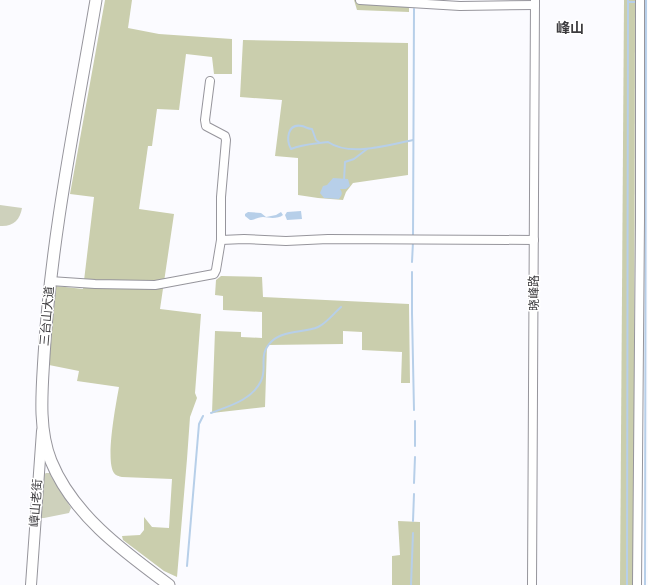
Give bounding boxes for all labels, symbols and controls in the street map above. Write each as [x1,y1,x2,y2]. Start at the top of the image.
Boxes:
district label: 峰山 [556,17,584,38]
street label: 晓峰路 [524,275,543,311]
street label: 三台山大道 [34,285,59,347]
street label: 嶂山老街 [24,478,47,528]

